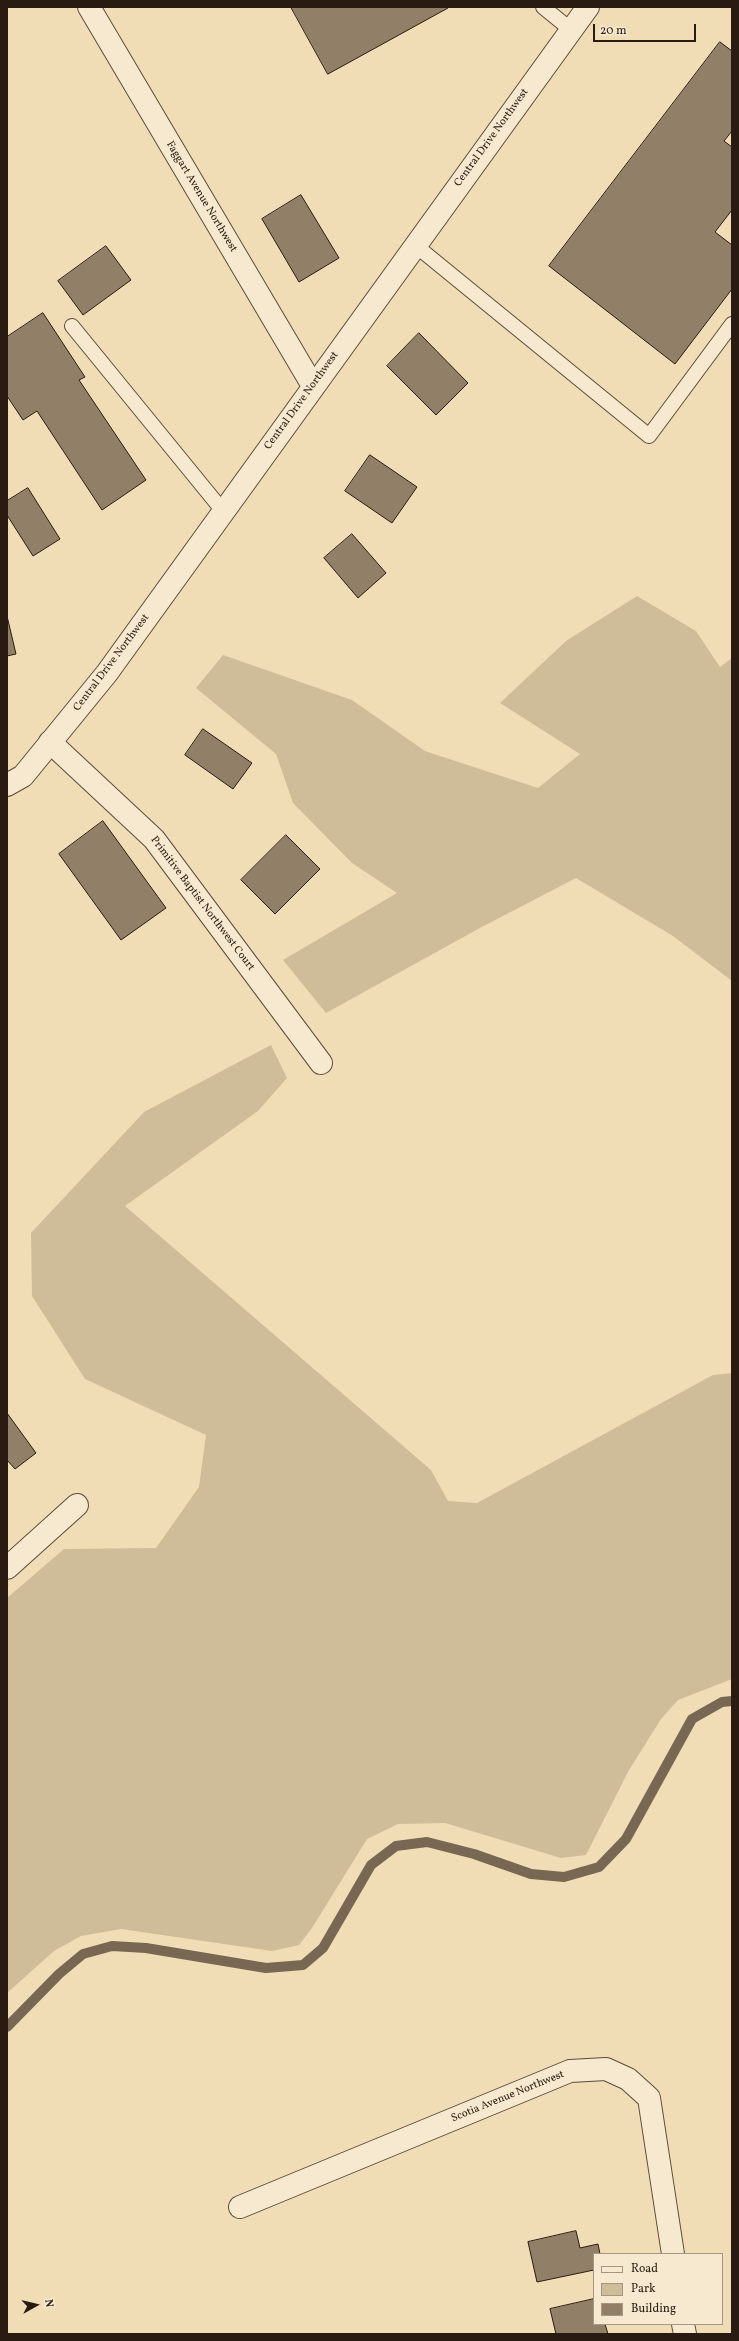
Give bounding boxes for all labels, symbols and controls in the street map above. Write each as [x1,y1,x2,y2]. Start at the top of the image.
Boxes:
scale bar [595,16,698,42]
text: 20 m [600,23,627,39]
street label: Central Drive Northwest [452,86,532,190]
street label: Faggart Avenue Northwest [163,139,239,255]
street label: Central Drive Northwest [262,349,342,453]
street label: Central Drive Northwest [71,612,153,714]
street label: Primitive Baptist Northwest Court [147,834,257,974]
street label: Scotia Avenue Northwest [450,2068,566,2126]
legend [593,2253,723,2325]
text: Road [631,2261,658,2277]
text: Park [631,2281,656,2297]
north arrow [16,2285,56,2325]
text: N [40,2298,56,2308]
text: Building [631,2301,676,2317]

